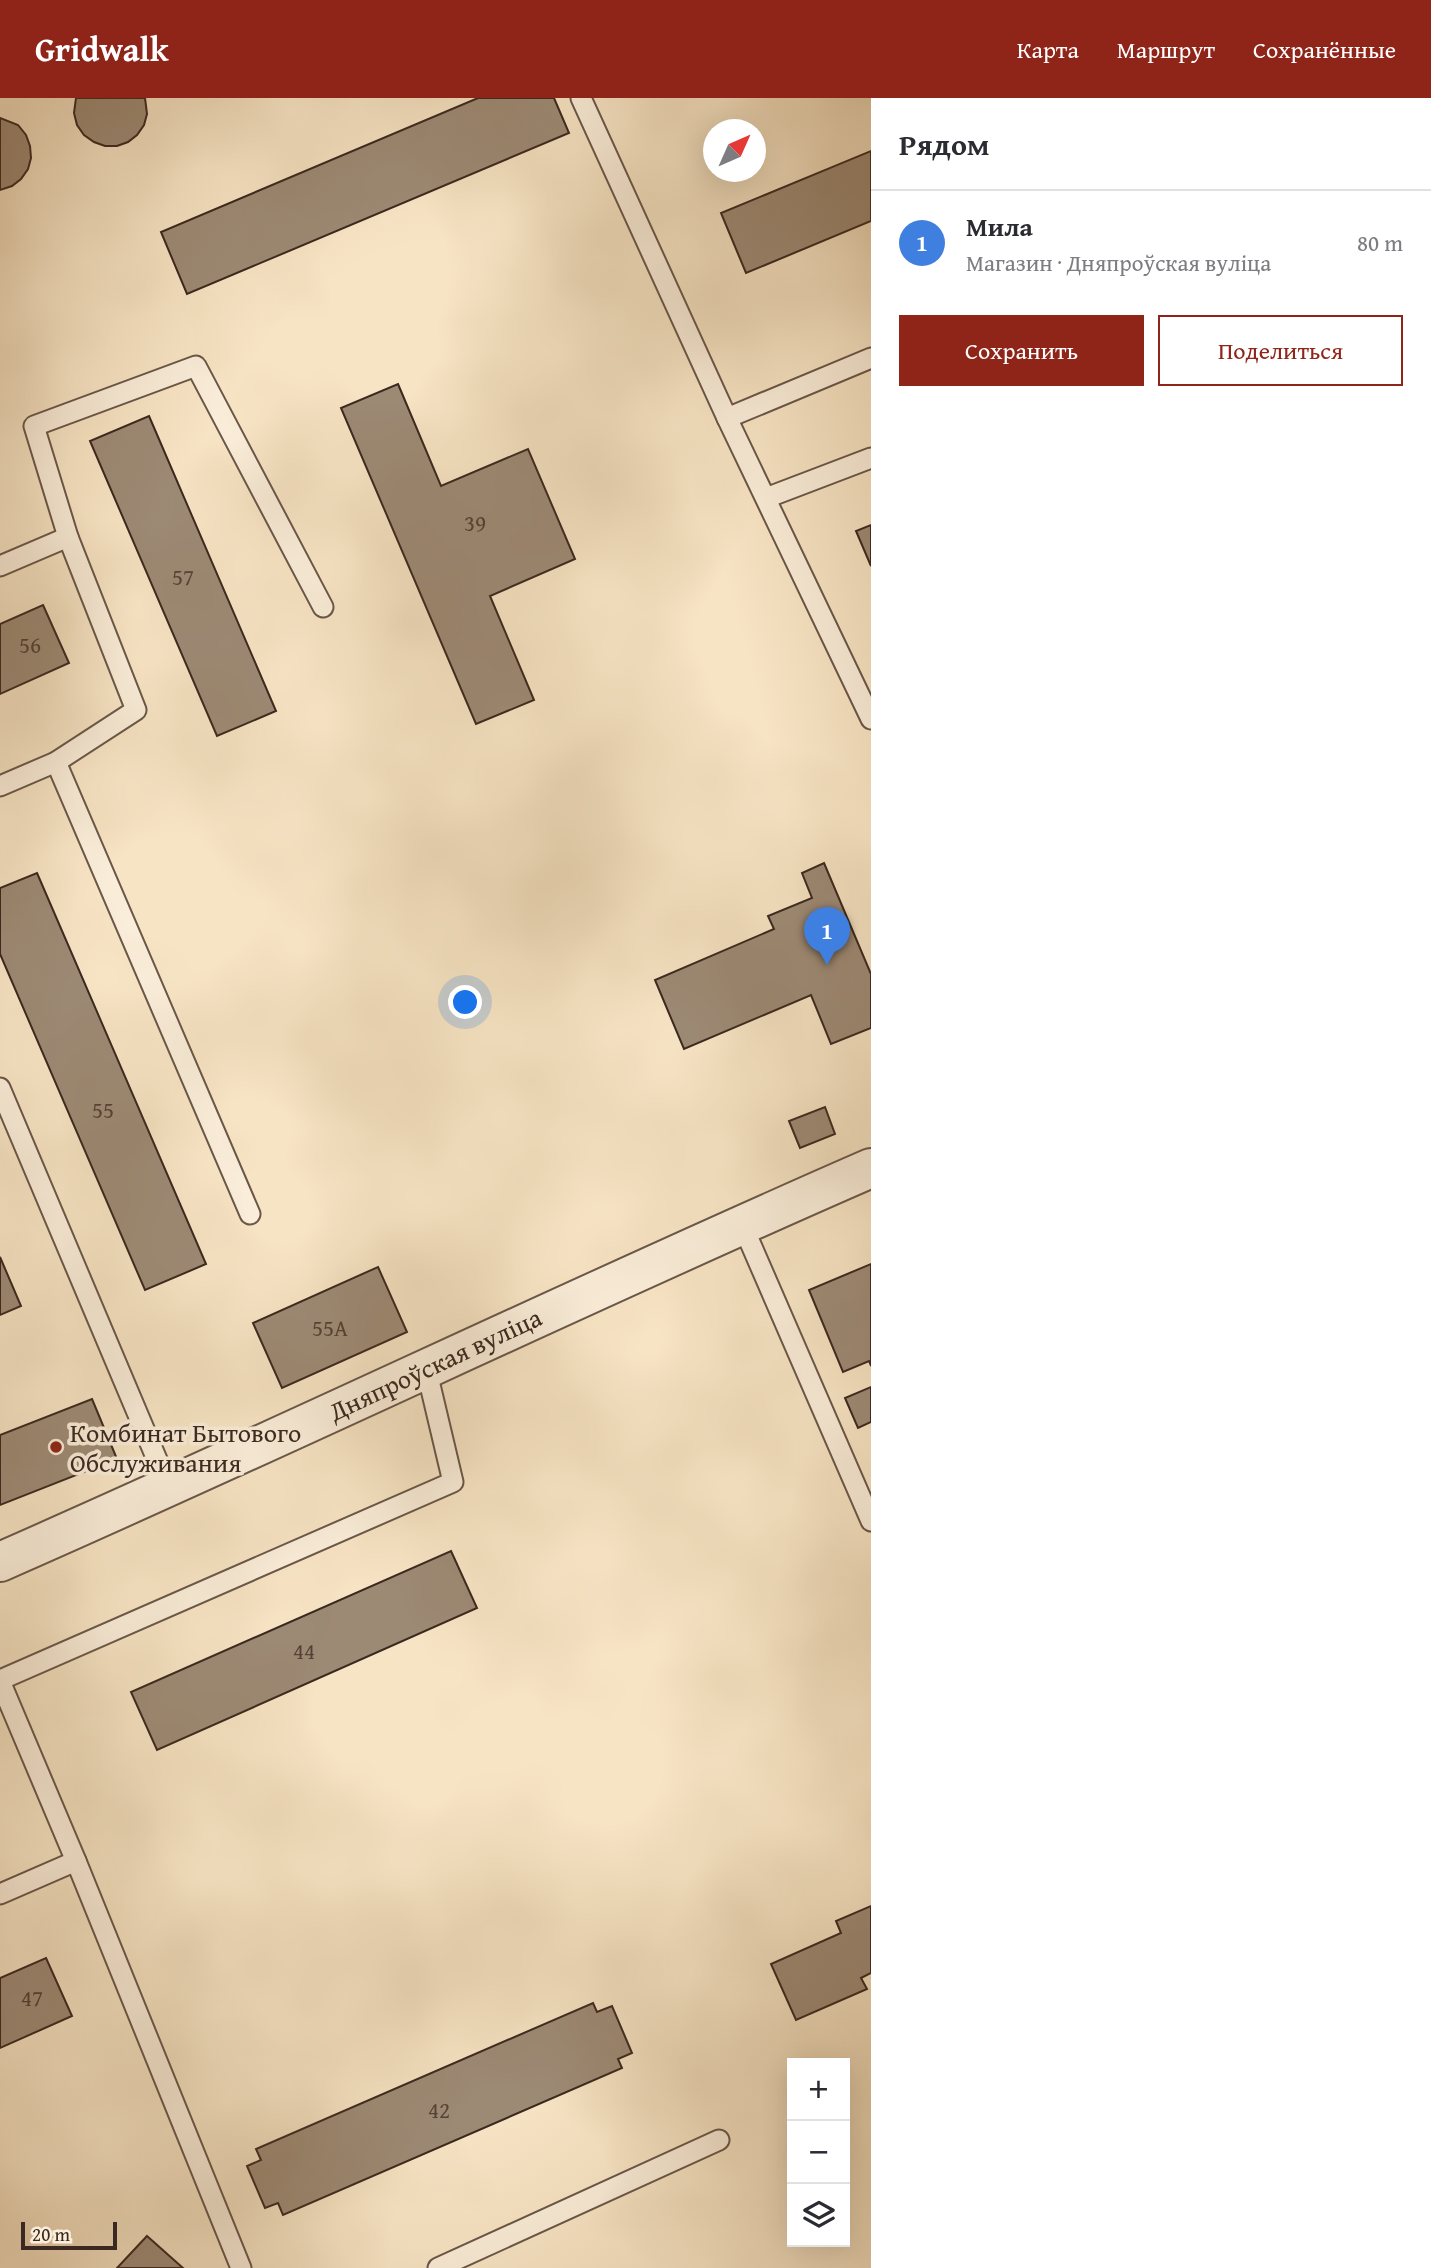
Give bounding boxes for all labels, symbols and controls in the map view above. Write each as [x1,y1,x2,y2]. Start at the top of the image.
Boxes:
text: Gridwalk [35,25,169,73]
text: Карта [1017,32,1079,67]
text: Маршрут [1117,32,1215,67]
text: Сохранённые [1253,32,1396,67]
north arrow [703,119,766,182]
text: Рядом [899,122,990,166]
text: Мила [966,207,1033,246]
text: 1 [916,226,928,259]
text: 80 m [1357,226,1403,259]
text: Магазин · Дняпроўская вуліца [966,246,1271,279]
button: Сохранить [899,315,1144,386]
button: Поделиться [1158,315,1403,386]
house number: 39 [464,506,486,539]
house number: 57 [172,560,194,593]
house number: 56 [19,628,41,661]
pin: 1 [804,907,850,965]
your location [448,985,482,1019]
house number: 55 [92,1093,114,1126]
street label: Дняпроўская вуліца [321,1297,549,1431]
house number: 55А [312,1311,348,1344]
place label: Комбинат Бытового Обслуживания [70,1413,301,1482]
marker: Комбинат Бытового Обслуживания [48,1439,64,1455]
house number: 44 [293,1634,315,1667]
house number: 47 [21,1981,43,2014]
map controls [787,2058,850,2247]
button: + [787,2058,850,2121]
house number: 42 [428,2093,450,2126]
button: − [787,2121,850,2184]
button: layers [787,2184,850,2247]
scale bar [21,2219,117,2251]
text: 20 m [32,2220,70,2248]

